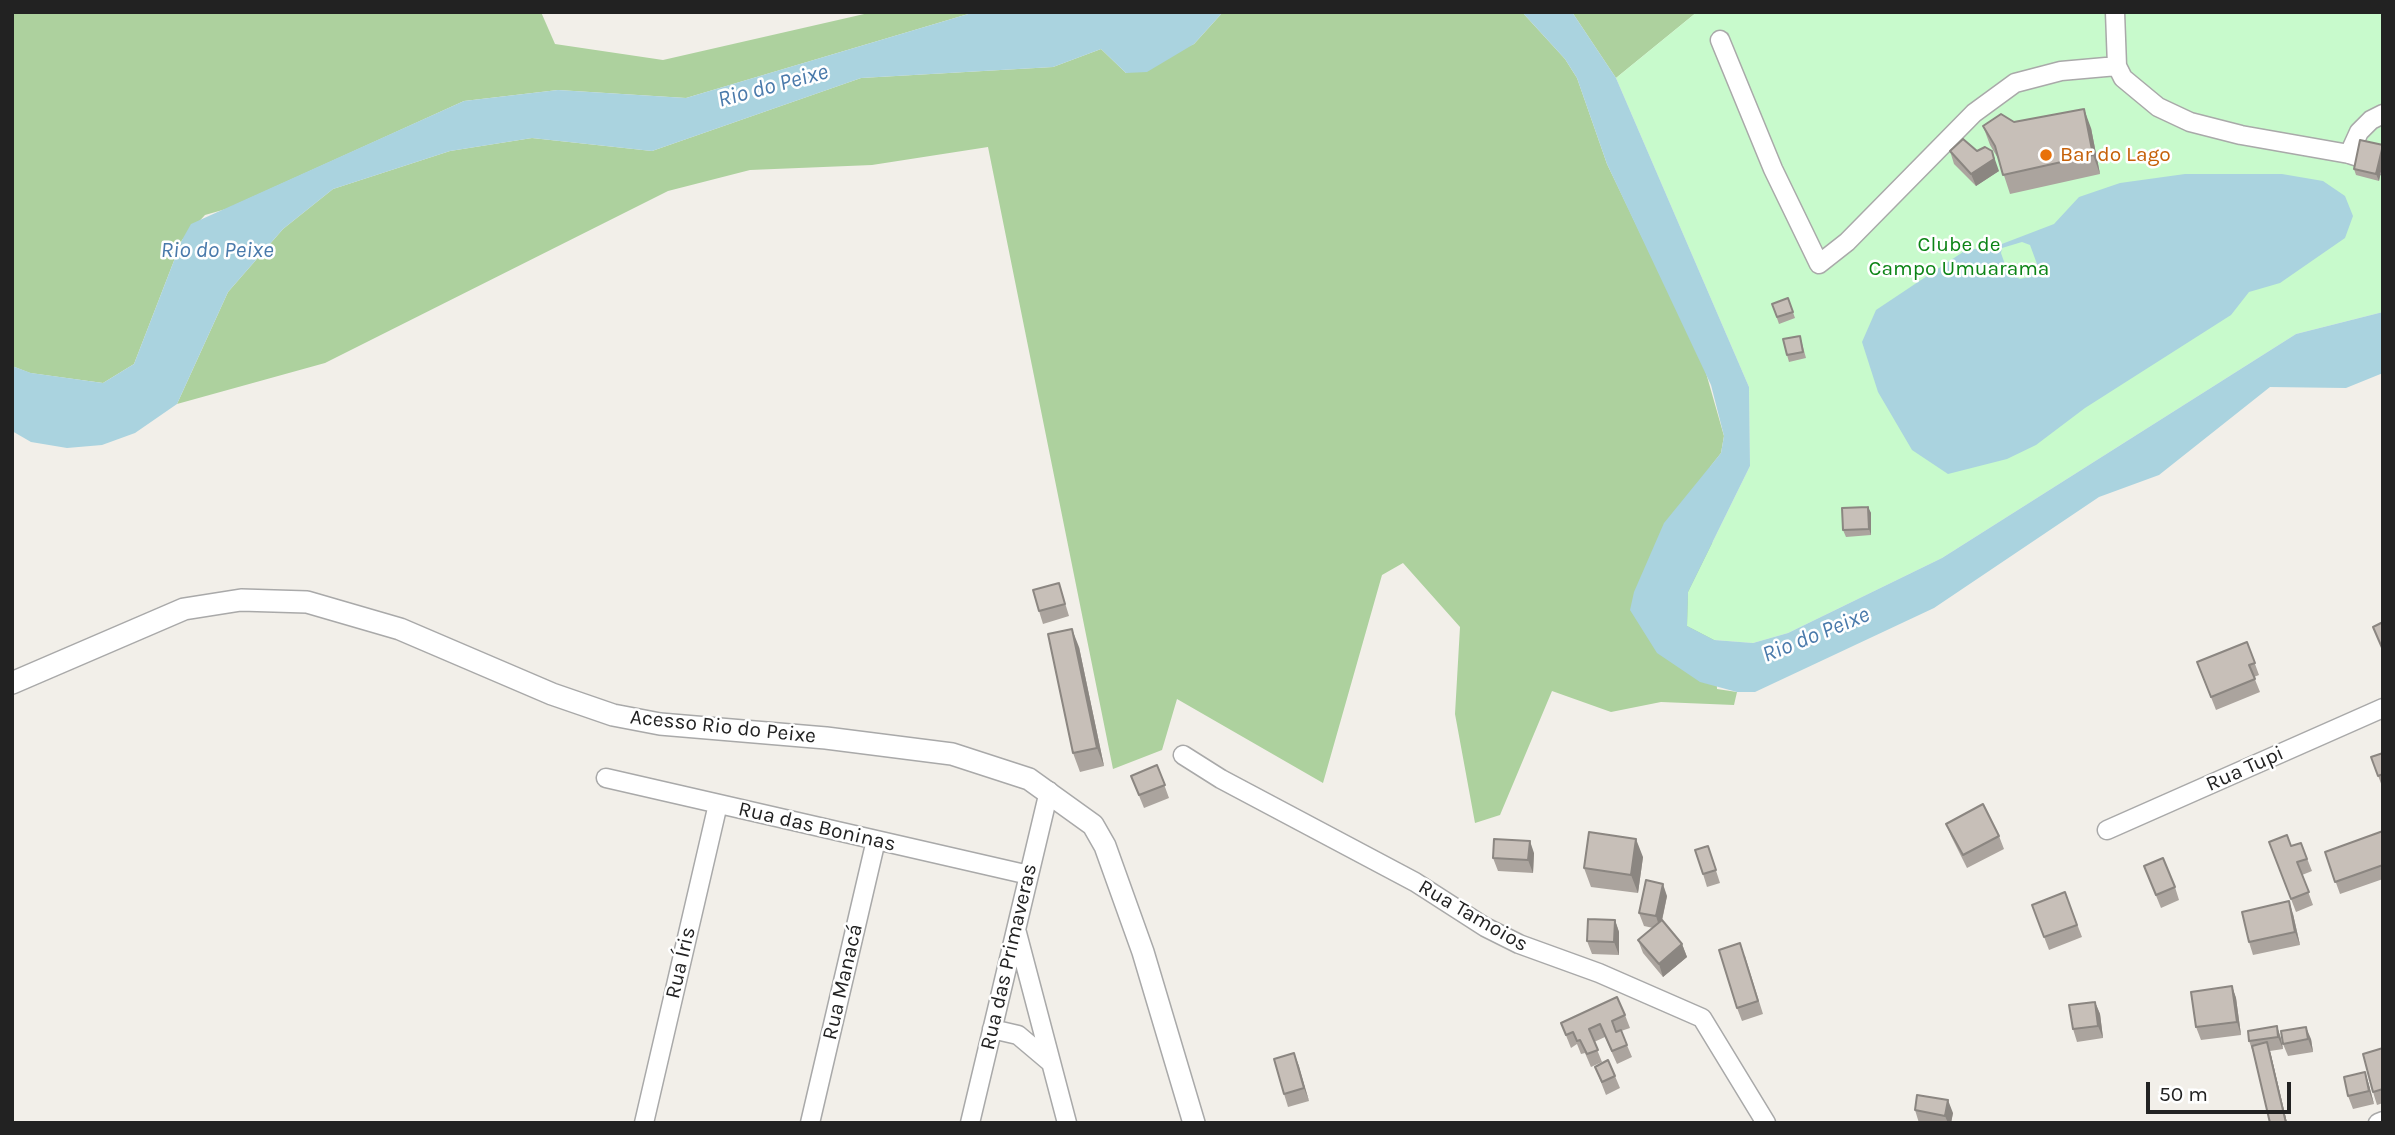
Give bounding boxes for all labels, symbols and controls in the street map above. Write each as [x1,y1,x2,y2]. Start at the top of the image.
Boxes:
water label: Rio do Peixe [715,58,831,114]
place label: Bar do Lago [2060,142,2171,168]
marker: Bar do Lago [2038,147,2054,163]
park label: Clube de Campo Umuarama [1869,232,2049,282]
water label: Rio do Peixe [160,236,274,264]
water label: Rio do Peixe [1758,601,1874,669]
street label: Acesso Rio do Peixe [629,705,817,749]
street label: Rua Tupi [2202,741,2288,797]
street label: Rua das Boninas [736,797,898,857]
street label: Rua das Primaveras [975,861,1043,1053]
street label: Rua Tamoios [1414,875,1532,957]
street label: Rua Manacá [817,922,869,1042]
street label: Rua Íris [661,925,701,1001]
scale bar [2150,1068,2295,1112]
text: 50 m [2159,1082,2208,1106]

